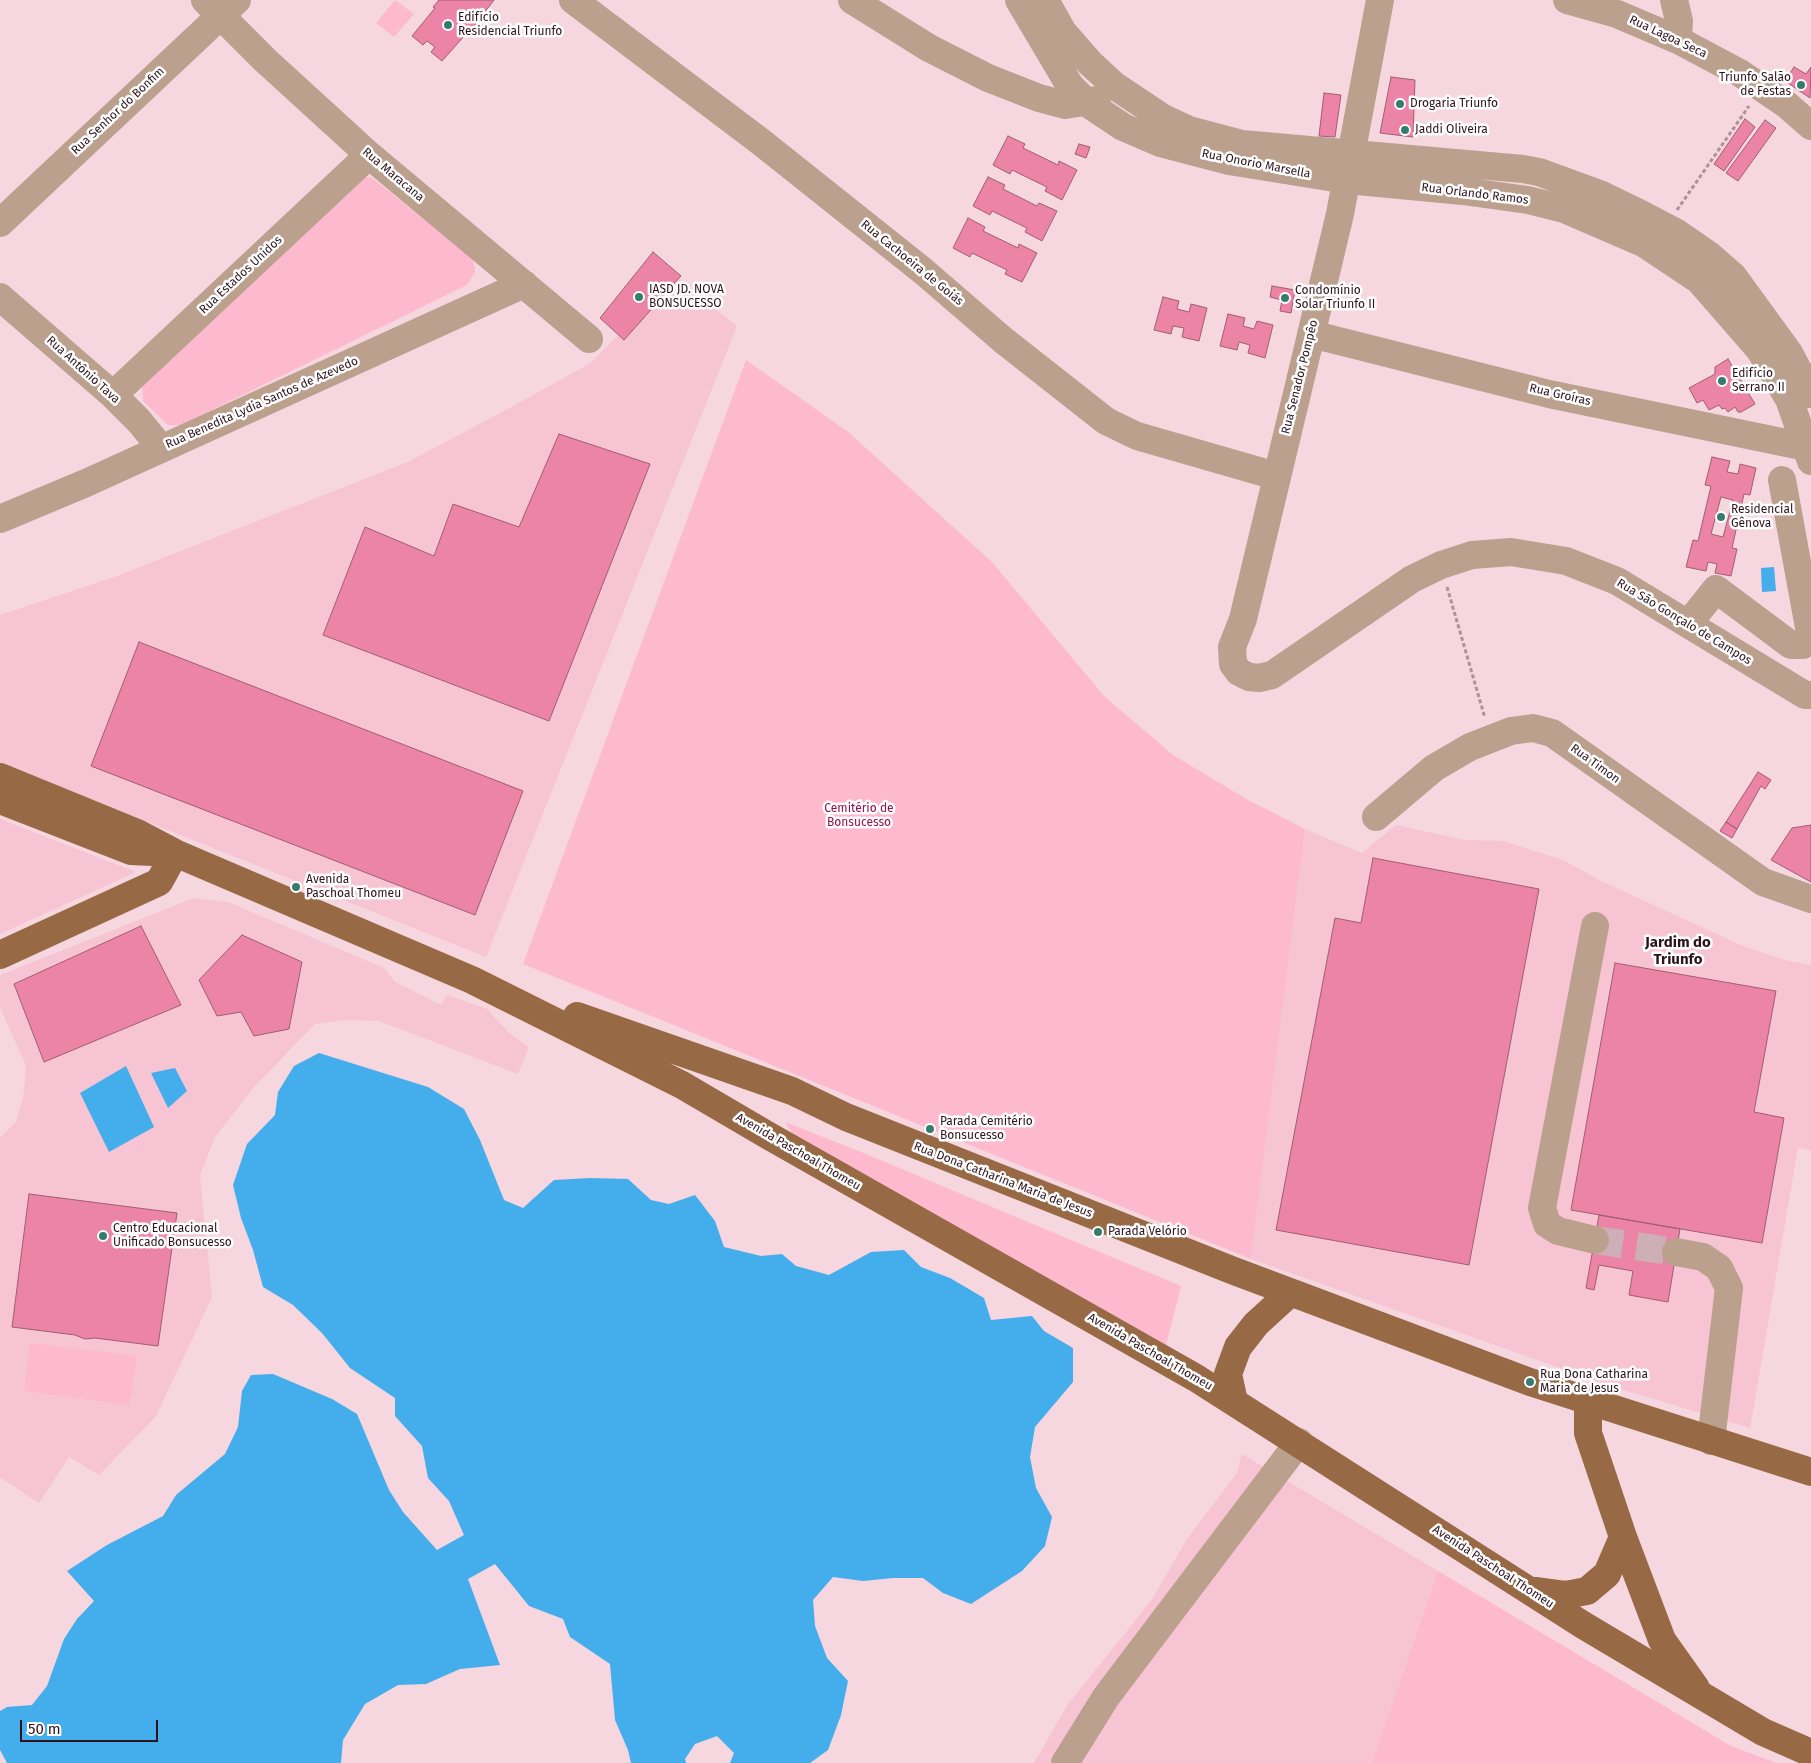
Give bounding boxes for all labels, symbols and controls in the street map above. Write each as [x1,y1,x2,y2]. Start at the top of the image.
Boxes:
place label: Edifício Residencial Triunfo [458,11,562,39]
street label: Rua Lagoa Seca [1627,13,1709,61]
marker: Edifício Residencial Triunfo [442,19,454,31]
street label: Rua Senhor do Bonfim [69,64,167,158]
place label: Triunfo Salão de Festas [1719,71,1791,99]
marker: Triunfo Salão de Festas [1795,79,1807,91]
place label: Drogaria Triunfo [1410,97,1498,111]
marker: Drogaria Triunfo [1394,98,1406,110]
place label: Jaddi Oliveira [1415,123,1488,137]
marker: Jaddi Oliveira [1399,124,1411,136]
street label: Rua Maracana [359,145,427,205]
street label: Rua Onorio Marsella [1200,146,1312,182]
street label: Rua Orlando Ramos [1421,180,1529,208]
street label: Rua Cachoeira de Goiás [858,217,966,309]
street label: Rua Estados Unidos [197,233,285,317]
place label: IASD JD. NOVA BONSUCESSO [649,283,724,311]
place label: Condomínio Solar Triunfo II [1295,284,1375,312]
marker: IASD JD. NOVA BONSUCESSO [633,291,645,303]
marker: Condomínio Solar Triunfo II [1279,292,1291,304]
street label: Rua Senador Pompêo [1279,318,1321,436]
street label: Rua Antônio Tava [43,333,123,407]
street label: Rua Benedita Lydia Santos de Azevedo [164,354,360,452]
place label: Edifício Serrano II [1732,367,1785,395]
marker: Edifício Serrano II [1716,375,1728,387]
street label: Rua Groíras [1528,381,1592,409]
place label: Residencial Gênova [1731,503,1793,531]
marker: Residencial Gênova [1715,511,1727,523]
street label: Rua São Gonçalo de Campos [1614,576,1754,668]
street label: Rua Timon [1567,741,1623,787]
park label: Cemitério de Bonsucesso [824,802,894,830]
place label: Avenida Paschoal Thomeu [306,873,401,901]
marker: Avenida Paschoal Thomeu [290,881,302,893]
district label: Jardim do Triunfo [1645,934,1711,969]
street label: Avenida Paschoal Thomeu [733,1110,863,1194]
place label: Parada Cemitério Bonsucesso [940,1115,1033,1143]
marker: Parada Cemitério Bonsucesso [924,1123,936,1135]
street label: Rua Dona Catharina Maria de Jesus [912,1139,1094,1221]
place label: Centro Educacional Unificado Bonsucesso [113,1222,232,1250]
place label: Parada Velório [1108,1225,1187,1239]
marker: Parada Velório [1092,1226,1104,1238]
marker: Centro Educacional Unificado Bonsucesso [97,1230,109,1242]
street label: Avenida Paschoal Thomeu [1085,1310,1215,1394]
place label: Rua Dona Catharina Maria de Jesus [1540,1368,1648,1396]
marker: Rua Dona Catharina Maria de Jesus [1524,1376,1536,1388]
street label: Avenida Paschoal Thomeu [1430,1522,1556,1612]
scale bar [22,1710,160,1742]
text: 50 m [28,1720,61,1738]

